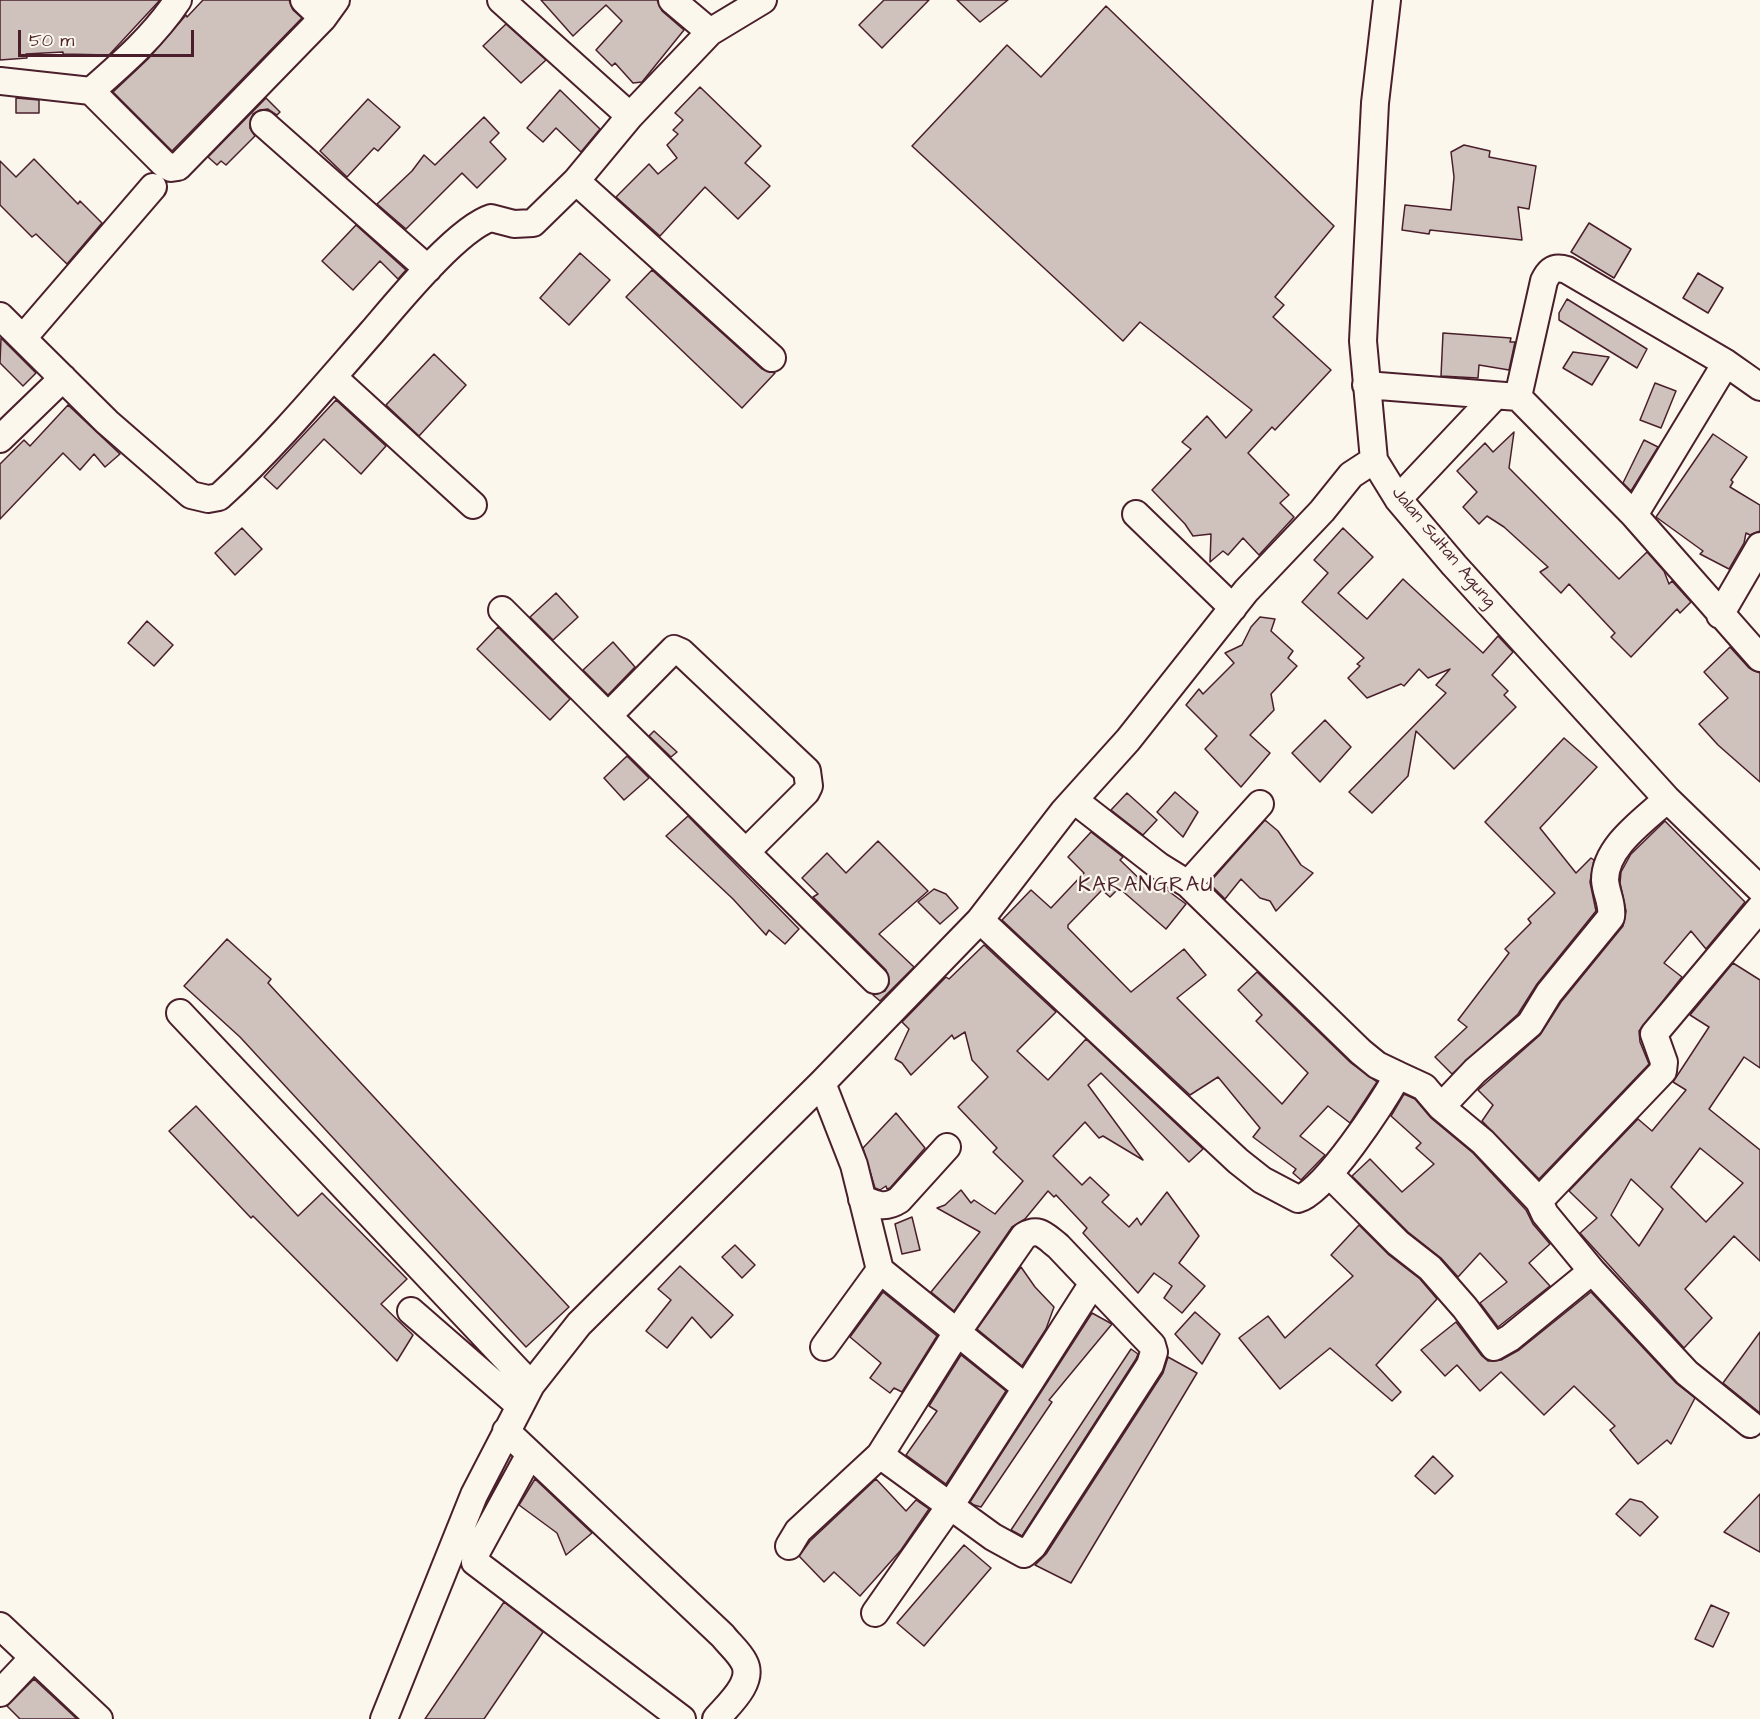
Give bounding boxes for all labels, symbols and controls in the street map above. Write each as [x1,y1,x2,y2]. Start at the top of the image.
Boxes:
scale bar [21,18,196,56]
text: 50 m [29,28,74,53]
street label: Jalan Sultan Agung [1386,483,1500,613]
district label: KARANGRAU [1078,874,1214,900]

